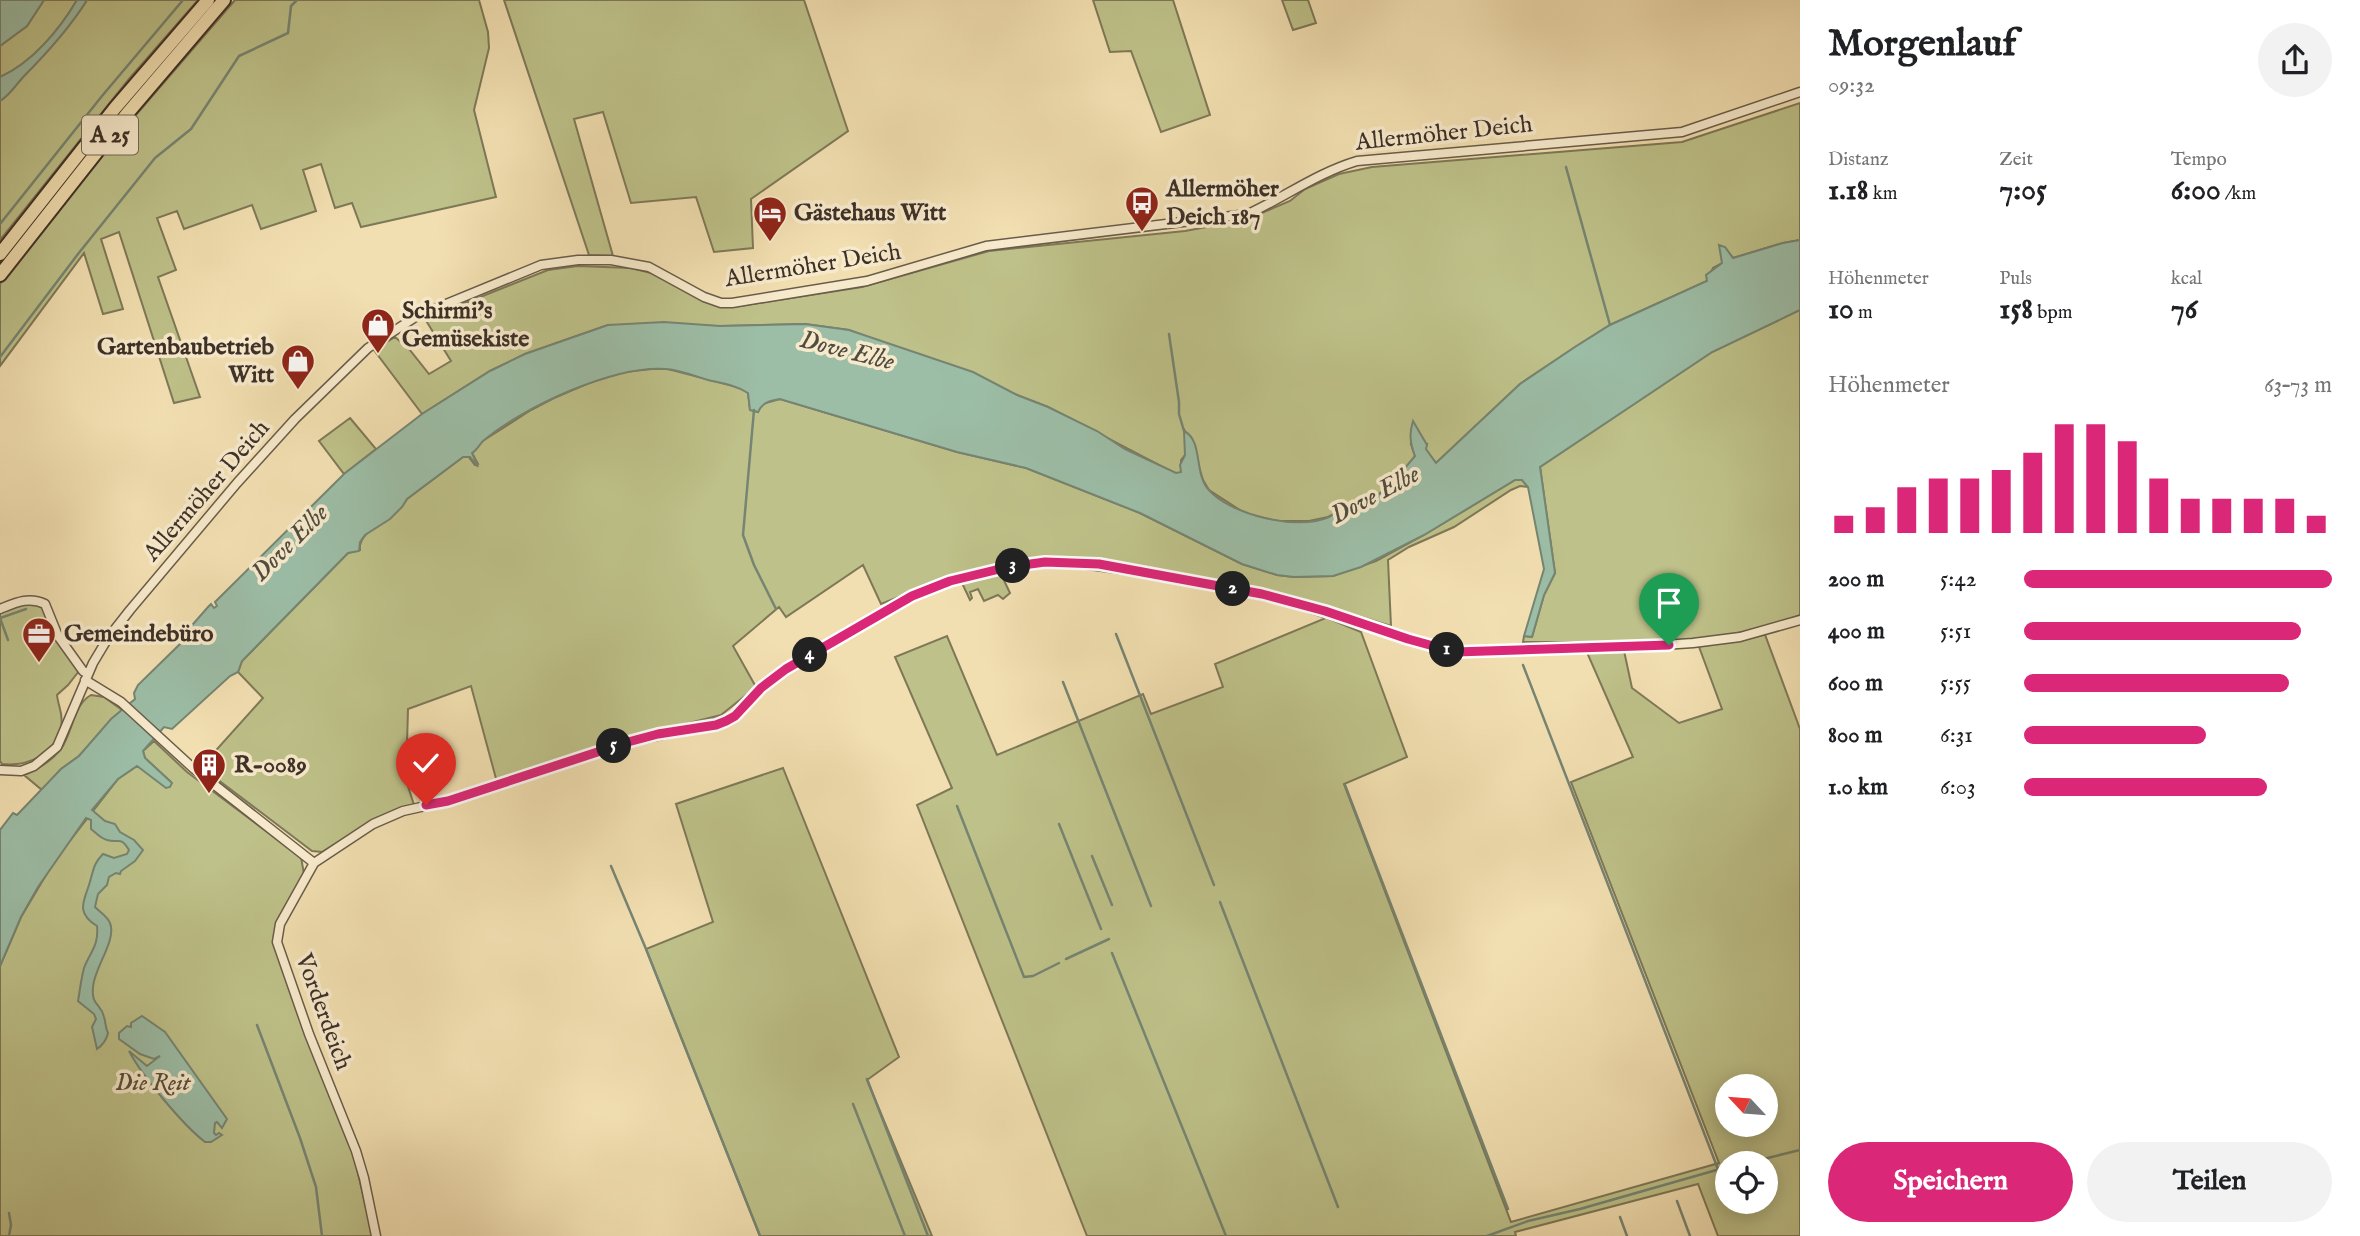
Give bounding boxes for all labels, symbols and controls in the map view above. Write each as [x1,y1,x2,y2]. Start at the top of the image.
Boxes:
text: Morgenlauf [1828,21,2016,69]
button: share [2258,23,2332,97]
text: 09:32 [1828,71,1875,100]
street label: Allermöher Deich [1353,109,1534,159]
road number: A 25 [82,116,138,154]
text: Distanz [1828,148,1889,172]
text: Zeit [1999,148,2033,172]
text: Tempo [2171,148,2227,172]
text: 1.18 [1828,172,1869,210]
text: 7:05 [1999,172,2047,210]
text: 6:00 [2171,172,2221,210]
place label: Allermöher Deich 187 [1165,174,1279,233]
text: km [1869,182,1898,206]
text: /km [2221,182,2256,206]
bus stop icon: Allermöher Deich 187 [1123,184,1161,233]
hotel icon: Gästehaus Witt [751,194,789,243]
place label: Gästehaus Witt [794,198,947,229]
street label: Allermöher Deich [722,237,903,295]
text: Höhenmeter [1828,267,1929,291]
text: Puls [1999,267,2032,291]
text: kcal [2171,267,2202,291]
text: 10 [1828,291,1854,329]
text: 158 [1999,291,2033,329]
text: 76 [2171,291,2197,329]
place label: Schirmi's Gemüsekiste [402,296,529,355]
text: m [1854,301,1873,325]
text: bpm [2033,301,2072,325]
shop icon: Schirmi's Gemüsekiste [359,306,397,355]
water label: Dove Elbe [796,323,898,379]
place label: Gartenbaubetrieb Witt [97,332,275,391]
shop icon: Gartenbaubetrieb Witt [279,342,317,391]
text: Höhenmeter [1828,371,1950,400]
text: 63–73 m [2264,371,2332,400]
street label: Allermöher Deich [136,414,277,569]
water label: Dove Elbe [1325,458,1426,532]
water label: Dove Elbe [244,497,336,589]
pin: 3 [996,548,1030,584]
text: 3 [1009,553,1016,577]
text: 200 m [1828,565,1884,594]
text: 5:42 [1940,565,1976,594]
pin: 2 [1216,572,1250,606]
pin [1639,573,1699,645]
text: 2 [1228,576,1237,600]
icon: arrive [1650,584,1688,622]
office icon: Gemeindebüro [20,615,58,664]
text: 400 m [1828,617,1885,646]
text: 5:51 [1940,617,1971,646]
place label: Gemeindebüro [64,619,214,650]
pin: 1 [1430,632,1464,668]
text: 1 [1443,637,1450,661]
pin: 4 [792,638,828,672]
text: 4 [805,642,814,666]
text: 600 m [1828,669,1883,698]
text: 5:55 [1940,669,1971,698]
text: 800 m [1828,721,1882,750]
text: 6:31 [1940,721,1973,750]
pin: 5 [596,728,632,764]
pin [396,733,456,805]
text: 5 [610,733,617,757]
icon: check [407,744,445,782]
building icon: R-0089 [190,746,228,795]
place label: R-0089 [234,750,307,781]
text: 1.0 km [1828,773,1888,802]
text: 6:03 [1940,773,1976,802]
street label: Vorderdeich [287,948,358,1075]
park label: Die Reit [115,1068,192,1099]
north arrow [1715,1074,1778,1138]
map controls [1715,1074,1778,1214]
button: Speichern [1828,1142,2073,1222]
button: Teilen [2087,1142,2332,1222]
button: locate [1715,1151,1778,1214]

